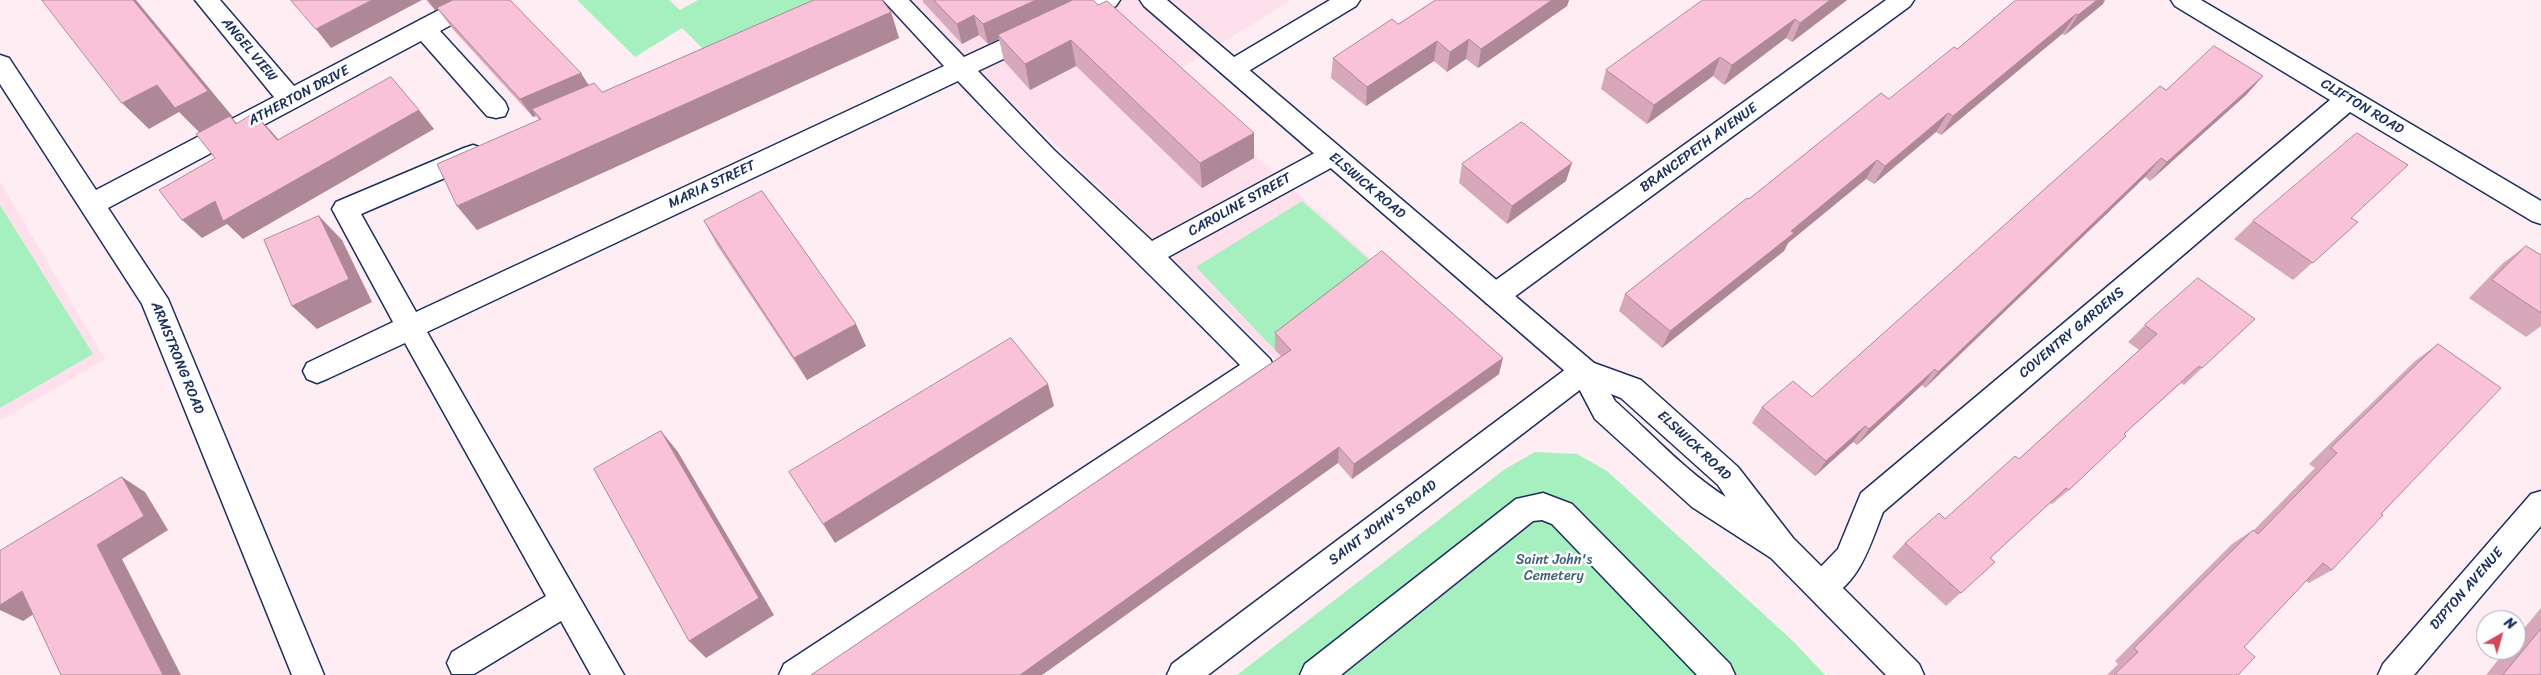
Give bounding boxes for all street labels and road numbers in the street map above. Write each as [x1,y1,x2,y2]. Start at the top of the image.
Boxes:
street label: ANGEL VIEW [217,15,281,85]
street label: ATHERTON DRIVE [246,62,352,130]
street label: CLIFTON ROAD [2317,76,2407,138]
street label: BRANCEPETH AVENUE [1637,100,1761,196]
street label: ELSWICK ROAD [1325,149,1409,223]
street label: MARIA STREET [666,158,758,212]
street label: CAROLINE STREET [1186,170,1294,240]
street label: COVENTRY GARDENS [2016,284,2128,382]
street label: ARMSTRONG ROAD [147,299,207,417]
street label: ELSWICK ROAD [1654,408,1734,484]
street label: SAINT JOHN'S ROAD [1326,477,1440,569]
street label: DIPTON AVENUE [2427,545,2507,633]

